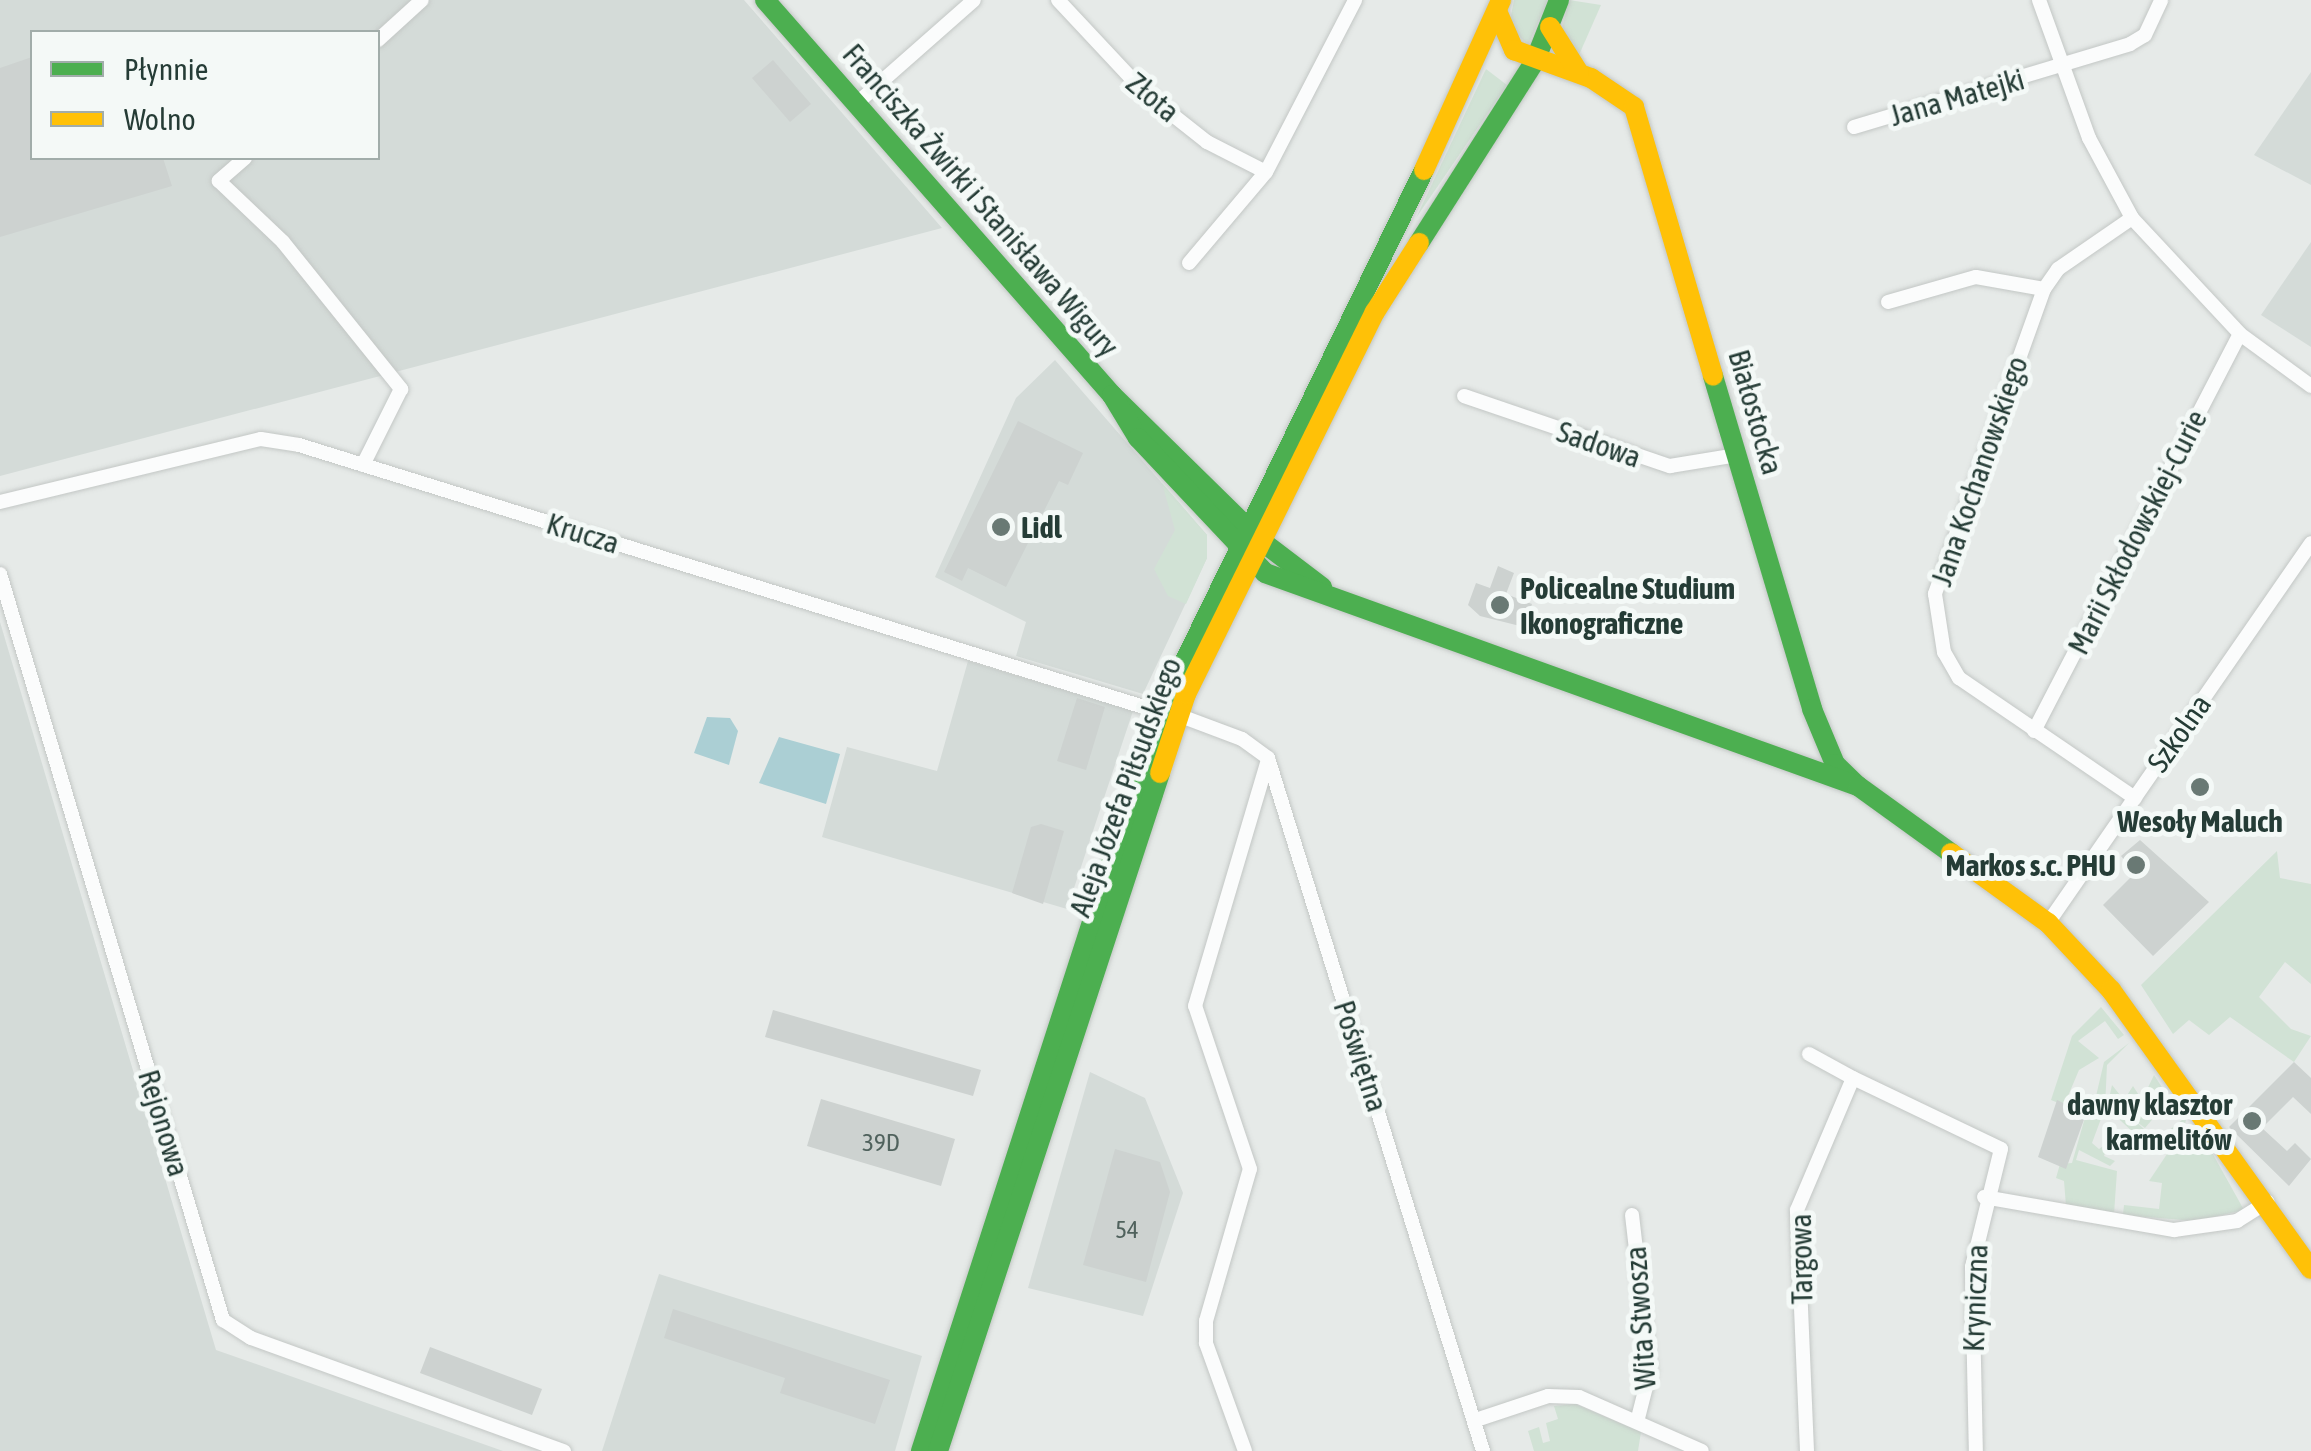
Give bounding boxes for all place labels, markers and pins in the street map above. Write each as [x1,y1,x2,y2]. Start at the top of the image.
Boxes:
place label: Lidl [1021,509,1062,545]
marker: Lidl [990,516,1012,538]
place label: Policealne Studium Ikonograficzne [1520,570,1735,640]
marker: Policealne Studium Ikonograficzne [1489,594,1511,616]
marker: Wesoły Maluch [2189,776,2211,798]
place label: Wesoły Maluch [2117,803,2283,839]
place label: Markos s.c. PHU [1945,847,2116,883]
marker: Markos s.c. PHU [2125,854,2147,876]
place label: dawny klasztor karmelitów [2067,1086,2232,1156]
marker: dawny klasztor karmelitów [2241,1110,2263,1132]

